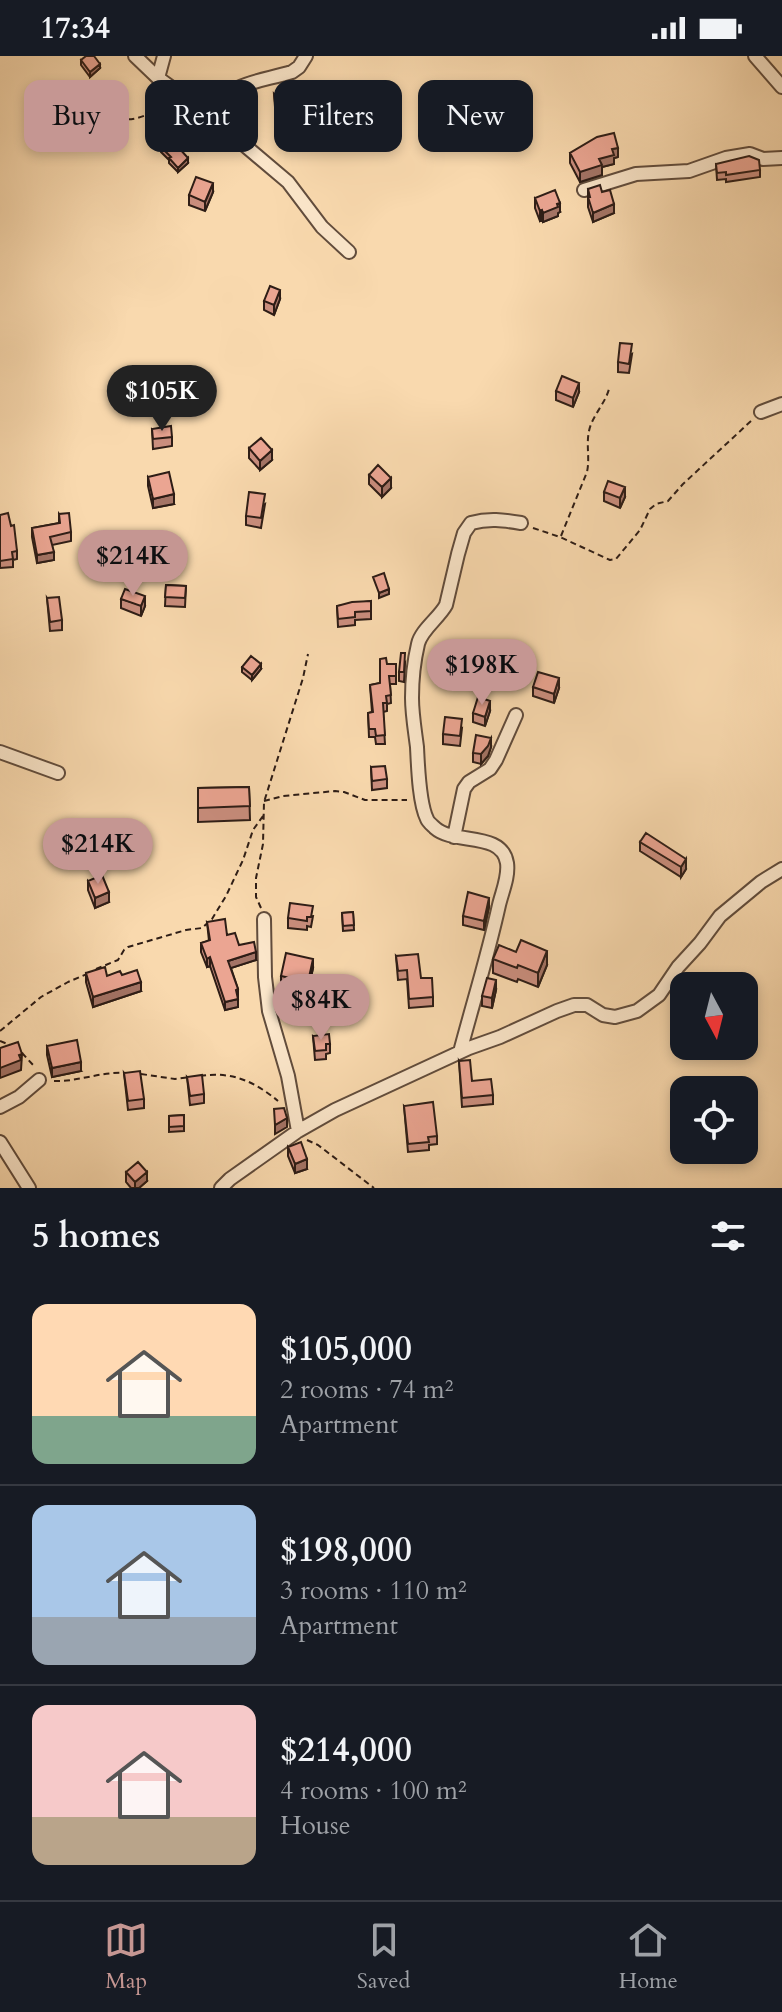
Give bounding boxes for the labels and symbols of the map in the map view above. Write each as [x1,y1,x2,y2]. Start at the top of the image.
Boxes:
pin: $105K [106,365,218,433]
pin: $214K [77,530,189,598]
pin: $198K [426,639,538,707]
pin: $214K [42,818,154,886]
north arrow [670,972,758,1060]
pin: $84K [274,974,368,1042]

